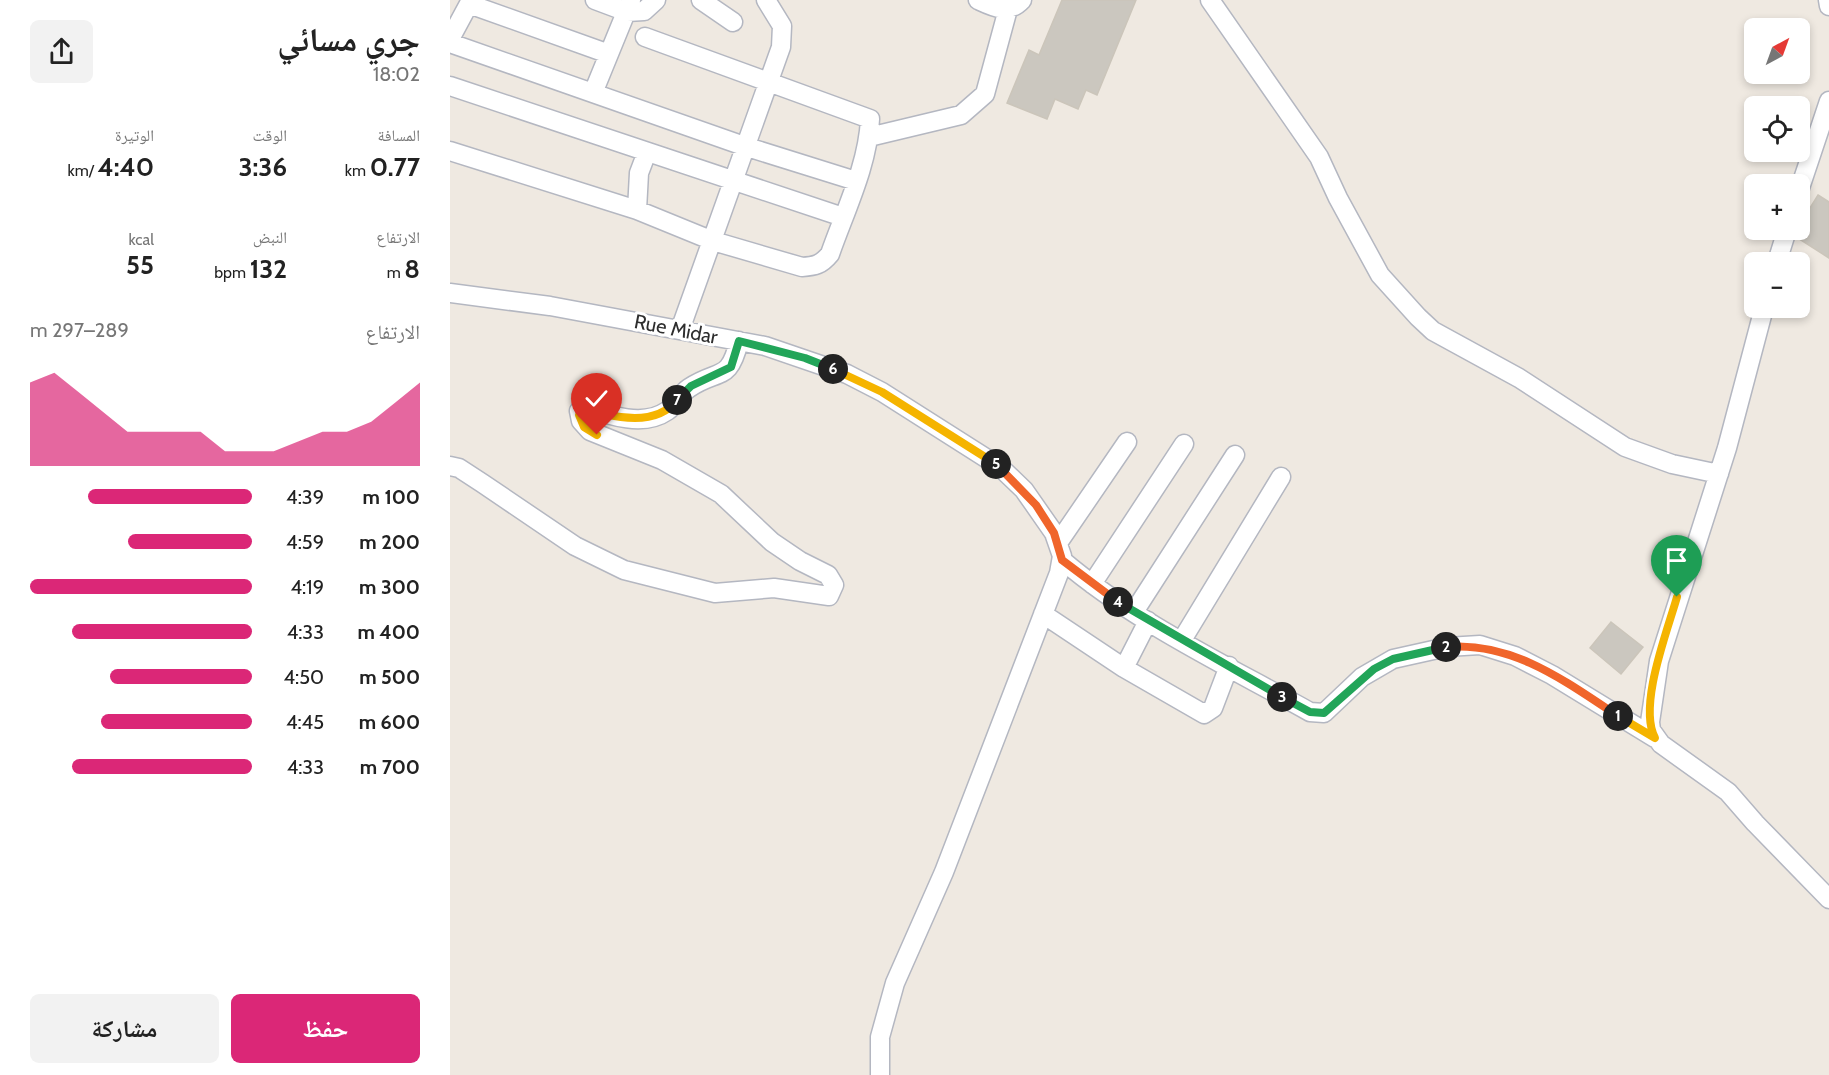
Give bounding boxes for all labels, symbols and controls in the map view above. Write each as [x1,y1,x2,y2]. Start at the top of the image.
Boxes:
north arrow [1744,18,1810,84]
map controls [1744,18,1810,318]
text: جري مسائي [277,19,420,59]
button: share [30,20,93,83]
text: 18:02 [373,62,420,86]
button: locate [1744,96,1810,162]
text: الوتيرة [115,126,154,145]
text: الوقت [253,126,287,145]
text: المسافة [378,126,420,145]
text: 4:40 [98,151,154,183]
text: 3:36 [239,151,287,183]
text: 0.77 [370,151,420,183]
text: /km [68,161,98,180]
text: km [345,161,370,180]
button: + [1744,174,1810,240]
text: النبض [253,228,287,247]
text: الارتفاع [376,228,420,247]
text: kcal [128,230,154,249]
text: 55 [126,249,154,281]
button: − [1744,252,1810,318]
text: 132 [250,253,287,285]
text: 8 [404,253,420,285]
text: bpm [214,263,250,282]
text: m [387,263,404,282]
street label: Rue Midar [632,309,720,349]
text: 289–297 m [30,318,129,342]
text: الارتفاع [365,320,420,344]
pin: 6 [818,354,848,384]
text: 6 [829,359,838,378]
pin [571,373,622,435]
icon: check [580,382,613,415]
pin: 7 [662,385,692,415]
text: 7 [673,390,681,409]
pin: 5 [981,449,1011,479]
text: 5 [992,454,1000,473]
text: 4:39 [286,485,324,509]
text: 100 m [362,485,420,509]
text: 4:59 [286,530,324,554]
text: 200 m [359,530,420,554]
pin [1651,535,1702,597]
icon: arrive [1660,544,1693,577]
text: 4:19 [290,575,324,599]
text: 300 m [359,575,420,599]
pin: 4 [1103,587,1133,617]
text: 4 [1113,592,1123,611]
text: 4:33 [287,620,324,644]
text: 400 m [357,620,420,644]
pin: 2 [1431,632,1461,662]
text: 2 [1442,637,1450,656]
text: 4:50 [284,665,324,689]
text: 500 m [359,665,420,689]
pin: 3 [1267,682,1297,712]
text: 3 [1278,687,1286,706]
pin: 1 [1603,701,1633,731]
text: 1 [1615,706,1621,725]
text: 4:45 [286,710,324,734]
text: 600 m [359,710,420,734]
text: 4:33 [287,755,324,779]
text: 700 m [360,755,420,779]
button: مشاركة [30,994,219,1063]
button: حفظ [231,994,420,1063]

